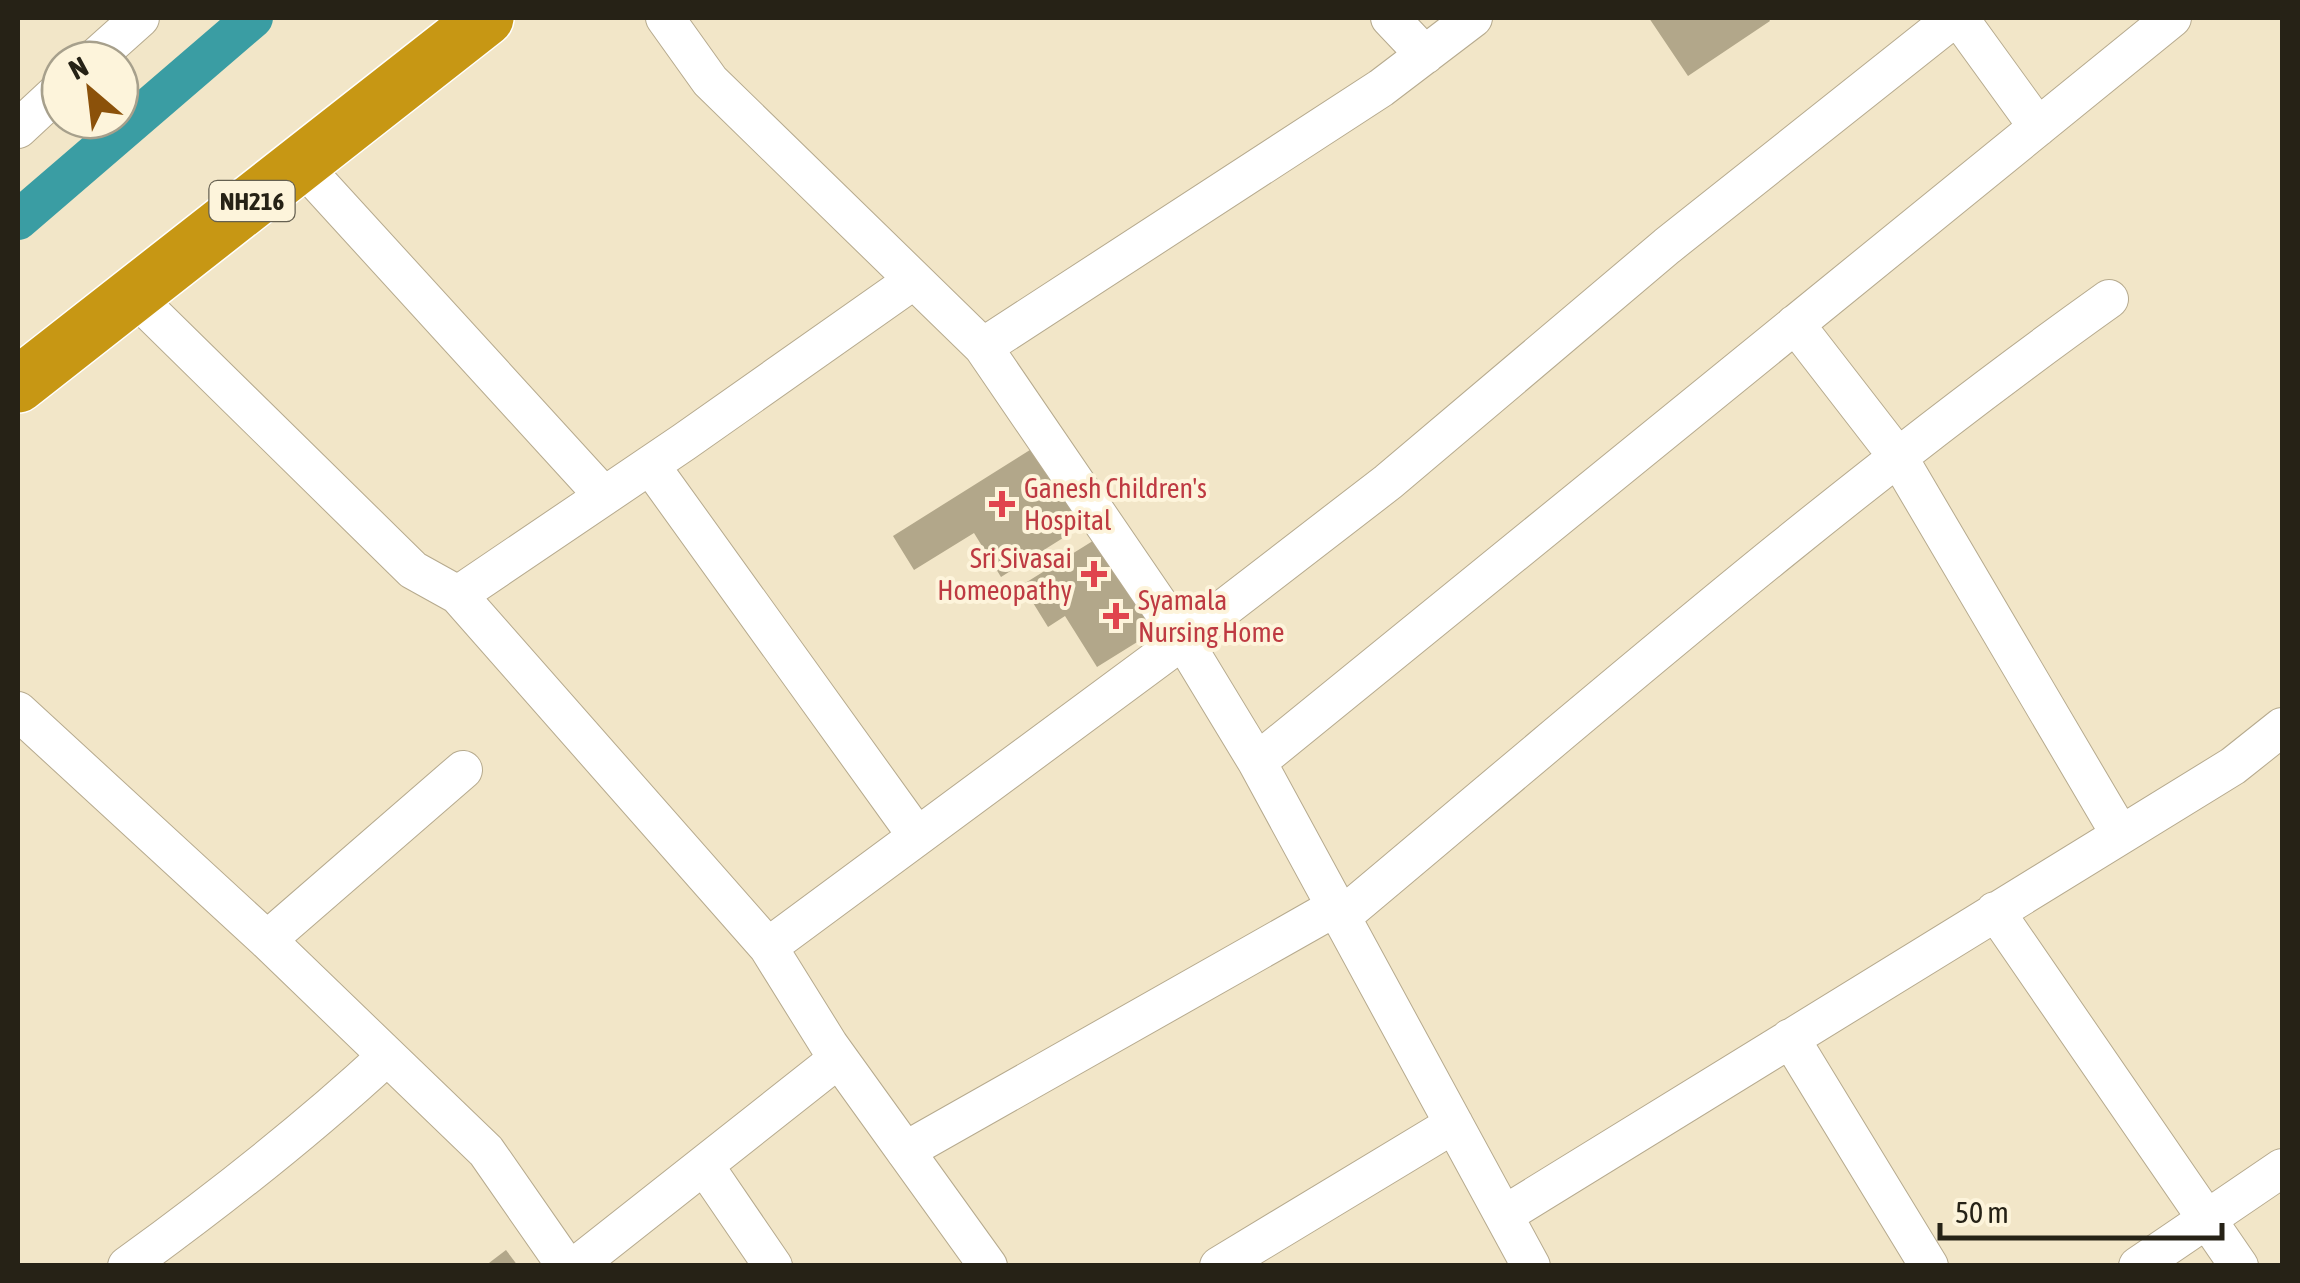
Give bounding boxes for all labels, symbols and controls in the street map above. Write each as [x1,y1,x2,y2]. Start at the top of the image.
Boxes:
north arrow [40,40,140,140]
text: N [63,50,93,86]
road number: NH216 [210,181,294,221]
place label: Ganesh Children's Hospital [1024,472,1207,536]
marker: Ganesh Children's Hospital [989,491,1015,517]
place label: Sri Sivasai Homeopathy [937,542,1072,606]
marker: Sri Sivasai Homeopathy [1081,561,1107,587]
place label: Syamala Nursing Home [1138,584,1284,648]
marker: Syamala Nursing Home [1103,603,1129,629]
scale bar [1940,1178,2222,1240]
text: 50 m [1955,1195,2009,1229]

